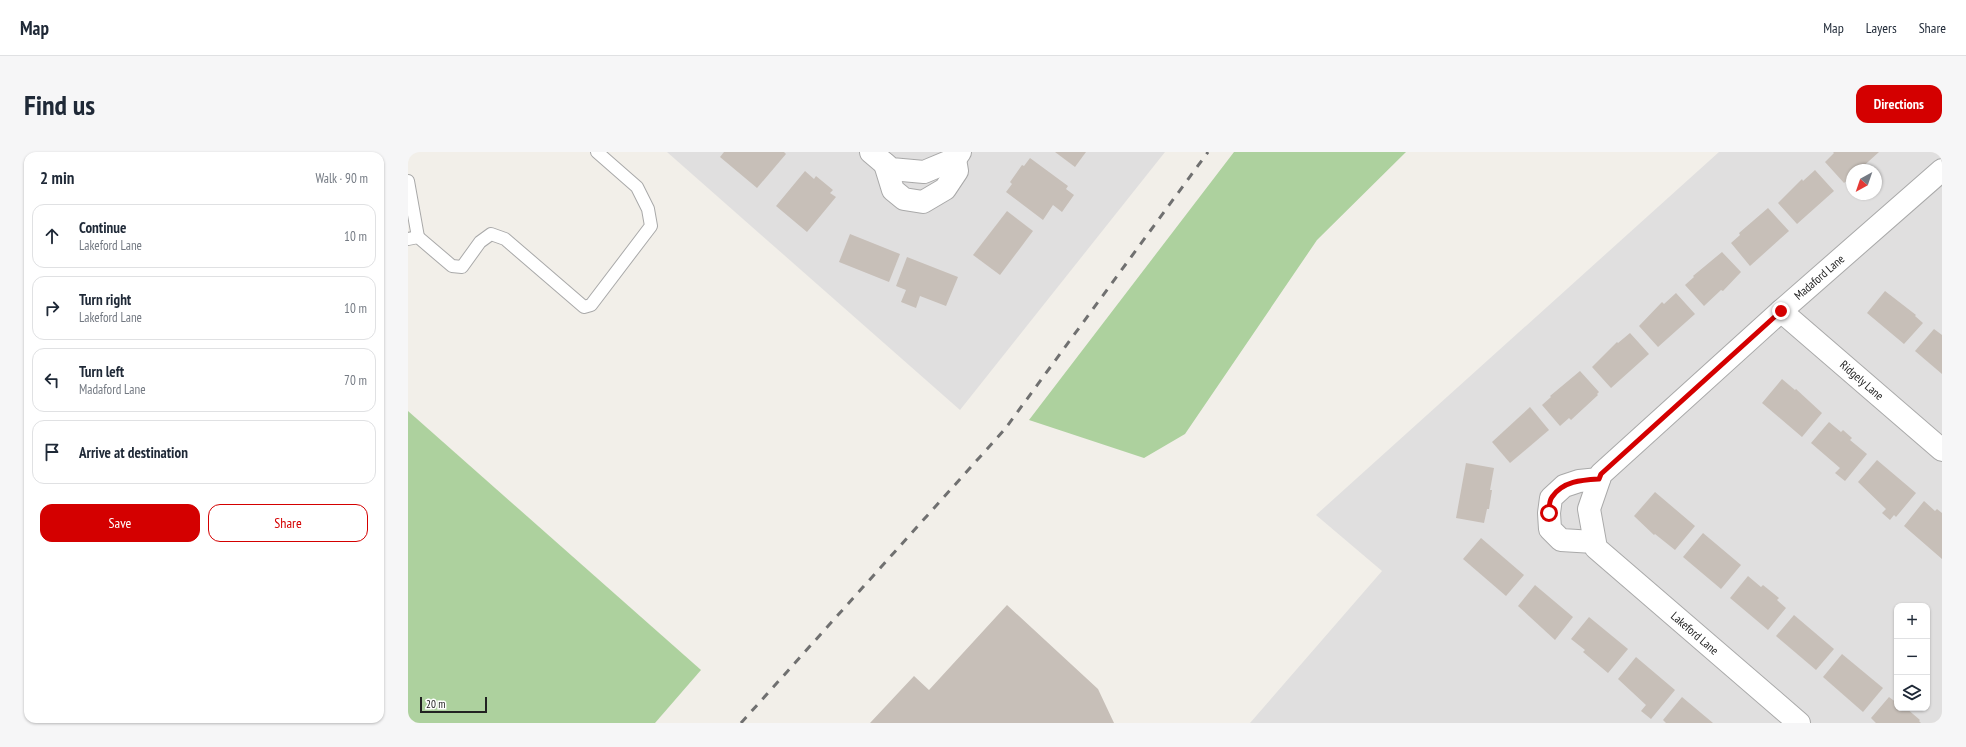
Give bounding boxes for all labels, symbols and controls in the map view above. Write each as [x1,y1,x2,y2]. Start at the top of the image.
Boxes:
text: Map [20,16,49,40]
text: Map [1823,19,1844,37]
text: Layers [1866,19,1897,37]
text: Share [1919,19,1946,37]
button: Directions [1856,85,1942,123]
text: Find us [24,86,95,123]
north arrow [1846,164,1882,200]
text: 2 min [40,167,74,189]
text: Walk · 90 m [316,170,368,187]
text: Continue [79,218,126,237]
icon: ahead [41,225,63,247]
text: 10 m [344,228,367,245]
text: Lakeford Lane [79,237,142,254]
street label: Madaford Lane [1791,251,1847,303]
text: Turn right [79,290,131,309]
icon: right [41,297,63,319]
text: 10 m [344,300,367,317]
route end [1772,302,1790,320]
text: Lakeford Lane [79,309,142,326]
street label: Ridgely Lane [1837,357,1887,403]
text: Turn left [79,362,124,381]
icon: left [41,369,63,391]
text: 70 m [344,372,367,389]
text: Madaford Lane [79,381,146,398]
icon: arrive [41,441,63,463]
text: Arrive at destination [79,443,188,462]
button: Save [40,504,200,542]
button: Share [208,504,368,542]
route start [1540,504,1558,522]
map controls [1894,603,1930,711]
button: + [1894,603,1930,639]
street label: Lakeford Lane [1668,608,1722,658]
button: − [1894,639,1930,675]
button: layers [1894,675,1930,711]
scale bar [420,695,487,714]
text: 20 m [426,697,445,711]

